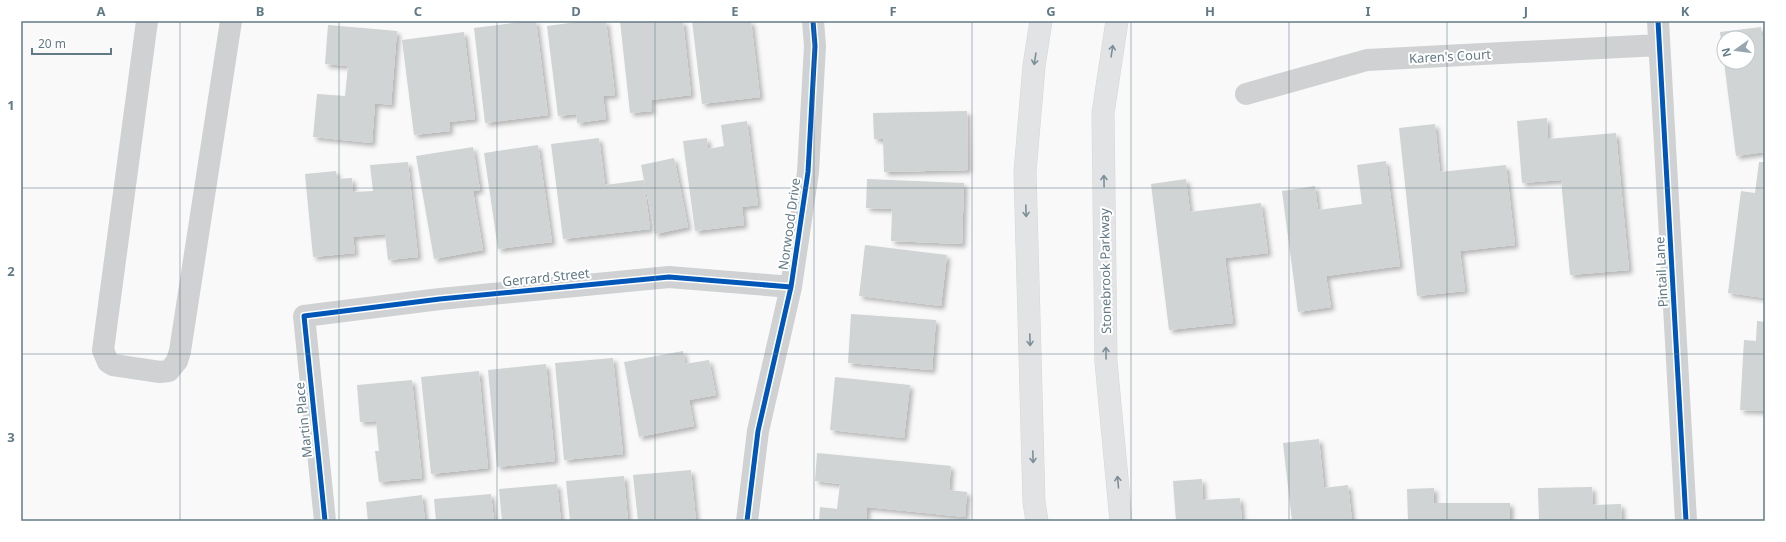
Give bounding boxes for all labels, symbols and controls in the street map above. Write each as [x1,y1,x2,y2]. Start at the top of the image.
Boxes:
text: A [97,2,106,20]
text: B [256,2,264,20]
text: C [414,2,422,20]
text: D [571,2,581,20]
text: E [731,2,739,20]
text: F [889,2,897,20]
text: G [1046,2,1056,20]
text: H [1205,2,1215,20]
text: I [1365,2,1371,20]
text: J [1523,2,1528,20]
text: K [1681,2,1690,20]
scale bar [32,30,111,56]
north arrow [1716,30,1756,70]
text: 20 m [38,35,66,52]
one-way arrow [1108,45,1116,58]
street label: Karen's Court [1409,45,1492,67]
text: N [1717,46,1734,59]
one-way arrow [1030,53,1038,66]
text: 1 [7,96,15,114]
one-way arrow [1100,175,1108,188]
street label: Norwood Drive [774,177,804,271]
one-way arrow [1023,204,1030,217]
street label: Stonebrook Parkway [1095,208,1115,334]
street label: Pintail Lane [1650,236,1672,308]
text: 2 [7,262,15,280]
street label: Gerrard Street [502,263,591,291]
one-way arrow [1026,333,1034,346]
one-way arrow [1102,347,1110,360]
street label: Martin Place [290,381,316,459]
text: 3 [7,428,15,446]
one-way arrow [1029,450,1037,463]
one-way arrow [1114,476,1121,489]

